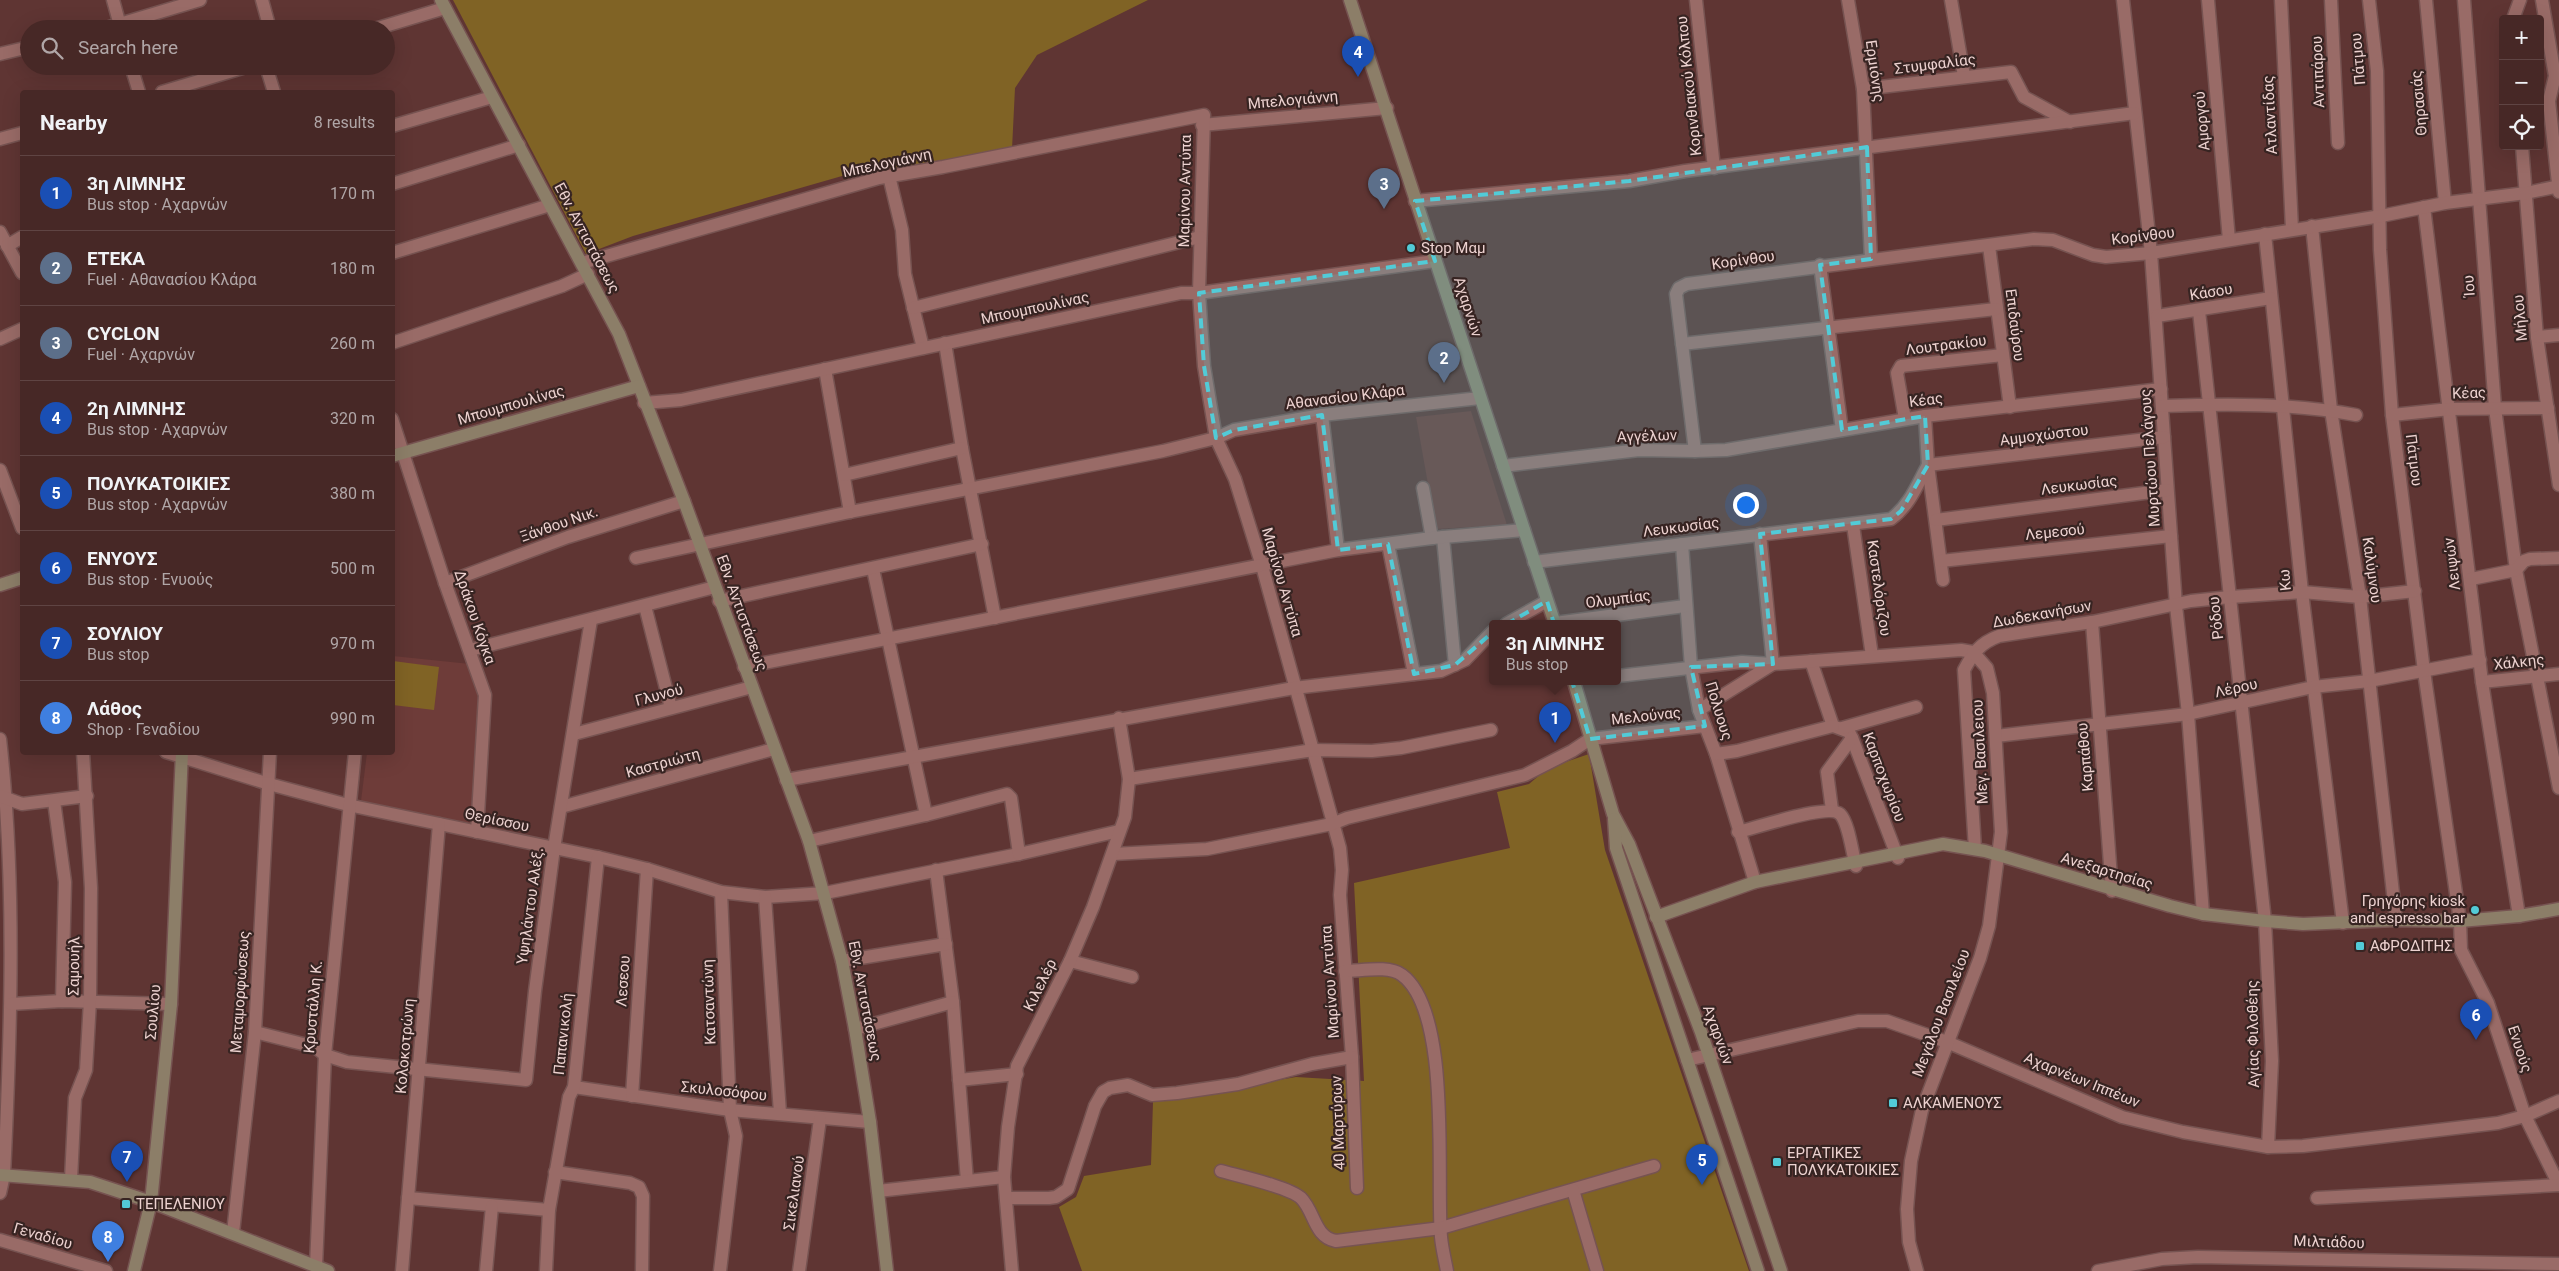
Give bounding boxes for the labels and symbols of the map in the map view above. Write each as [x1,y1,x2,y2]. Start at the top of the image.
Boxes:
street label: Κορινθιακού Κόλπου [1673,15,1705,157]
street label: Πάτμου [2347,32,2369,86]
pin: 4 [1342,36,1374,77]
street label: Αντιπάρου [2308,36,2328,108]
street label: Ερμιόνης [1862,39,1888,103]
street label: Στυμφαλίας [1893,50,1977,78]
street label: Θηρασιάς [2407,70,2431,136]
street label: Ατλαντίδας [2259,75,2281,155]
street label: Μπελογιάννη [1247,87,1339,113]
street label: Αμοργού [2190,91,2214,151]
street label: Μαρίνου Αντύπα [1175,134,1195,248]
street label: Μπελογιάννη [841,145,933,181]
pin: 3 [1368,168,1400,209]
street label: Εθν. Αντιστάσεως [550,180,624,296]
street label: Κορίνθου [2110,223,2176,249]
place label: Stop Μαμ [1421,239,1485,257]
marker: Stop Μαμ [1405,242,1417,254]
street label: Κορίνθου [1710,247,1776,273]
street label: Αχαρνών [1450,275,1486,339]
street label: Ίου [2459,275,2479,298]
street label: Κάσου [2188,280,2234,304]
street label: Μπουμπουλίνας [979,288,1091,328]
street label: Επιδαύρου [2002,288,2028,362]
street label: Μήλου [2509,294,2531,342]
street label: Λουτρακίου [1905,331,1987,359]
pin: 2 [1428,342,1460,383]
street label: Μπουμπουλίνας [456,381,566,429]
street label: Αθανασίου Κλάρα [1285,381,1406,413]
street label: Κέας [2452,383,2486,403]
street label: Μυρτώου Πελάγους [2136,388,2164,528]
street label: Κέας [1908,389,1944,411]
street label: Αμμοχώστου [1999,421,2089,449]
street label: Αγγέλων [1617,426,1677,446]
street label: Πάτμου [2402,433,2426,487]
street label: Λευκωσίας [2040,471,2118,499]
your location [1733,492,1759,518]
street label: Ξάνθου Νικ. [518,502,600,546]
street label: Λευκωσίας [1642,513,1720,541]
street label: Λεμεσού [2024,520,2086,544]
street label: Μαρίνου Αντύπα [1258,525,1306,639]
street label: Καλύμνου [2358,536,2386,604]
street label: Λειψών [2440,537,2464,591]
street label: Καστελόριζου [1863,539,1895,637]
street label: Εθν. Αντιστάσεως [713,552,771,674]
street label: Δράκου Κόγκα [450,568,500,667]
street label: Κω [2275,568,2295,592]
street label: Ολυμπίας [1584,586,1652,612]
street label: Δωδεκανήσων [1991,596,2093,632]
street label: Ρόδου [2205,596,2227,640]
street label: Χάλκης [2493,650,2545,674]
street label: Λέρου [2213,675,2259,701]
street label: Πολυους [1702,679,1736,743]
street label: Γλυνού [633,680,685,710]
street label: Μεγ. Βασιλειου [1968,699,1992,805]
pin: 1 [1539,702,1571,743]
street label: Μελούνας [1610,703,1682,729]
street label: Καρπάθου [2073,722,2097,792]
street label: Καρποχωρίου [1859,730,1909,824]
street label: Καστριώτη [624,744,702,782]
street label: Θερίσσου [463,804,531,836]
street label: Υψηλάντου Αλέξ. [513,846,547,966]
street label: Ανεξαρτησίας [2059,849,2155,893]
place label: Γρηγόρης kiosk and espresso bar [2350,892,2465,927]
marker: Γρηγόρης kiosk and espresso bar [2469,904,2481,916]
street label: Μαρίνου Αντύπα [1317,925,1343,1039]
street label: Μεταμορφώσεως [227,930,253,1054]
street label: Σαμουήλ [64,936,84,996]
place label: ΑΦΡΟΔΙΤΗΣ [2370,937,2453,955]
street label: Εθν. Αντιστάσεως [844,939,886,1063]
marker: ΑΦΡΟΔΙΤΗΣ [2354,940,2366,952]
street label: Μεγάλου Βασιλείου [1908,947,1974,1079]
street label: Λεσεου [612,955,634,1007]
street label: Κιλελέρ [1020,956,1060,1014]
street label: Κατσαντώνη [699,959,719,1045]
street label: Κρυστάλλη Κ. [300,960,326,1054]
street label: Αγίας Φιλοθέης [2243,980,2263,1088]
street label: Σουλίου [142,984,164,1040]
street label: Παπανικολή [550,992,576,1076]
street label: Κολοκοτρώνη [392,997,418,1095]
pin: 6 [2460,999,2492,1040]
street label: Αχαρνών [1699,1003,1737,1067]
street label: Ενυούς [2504,1023,2536,1075]
street label: Αχαρνέων Ιππέων [2022,1049,2142,1111]
street label: 40 Μαρτύρων [1327,1075,1349,1171]
street label: Σκυλοσόφου [680,1078,768,1104]
place label: ΑΛΚΑΜΕΝΟΥΣ [1903,1094,2002,1112]
marker: ΑΛΚΑΜΕΝΟΥΣ [1887,1097,1899,1109]
pin: 7 [111,1141,143,1182]
pin: 5 [1686,1144,1718,1185]
place label: ΕΡΓΑΤΙΚΕΣ ΠΟΛΥΚΑΤΟΙΚΙΕΣ [1787,1144,1899,1179]
street label: Σικελιανού [780,1154,808,1232]
marker: ΕΡΓΑΤΙΚΕΣ ΠΟΛΥΚΑΤΟΙΚΙΕΣ [1771,1156,1783,1168]
place label: ΤΕΠΕΛΕΝΙΟΥ [136,1195,225,1213]
marker: ΤΕΠΕΛΕΝΙΟΥ [120,1198,132,1210]
street label: Γεναδίου [11,1219,75,1253]
pin: 8 [92,1221,124,1262]
street label: Μιλτιάδου [2293,1232,2365,1252]

